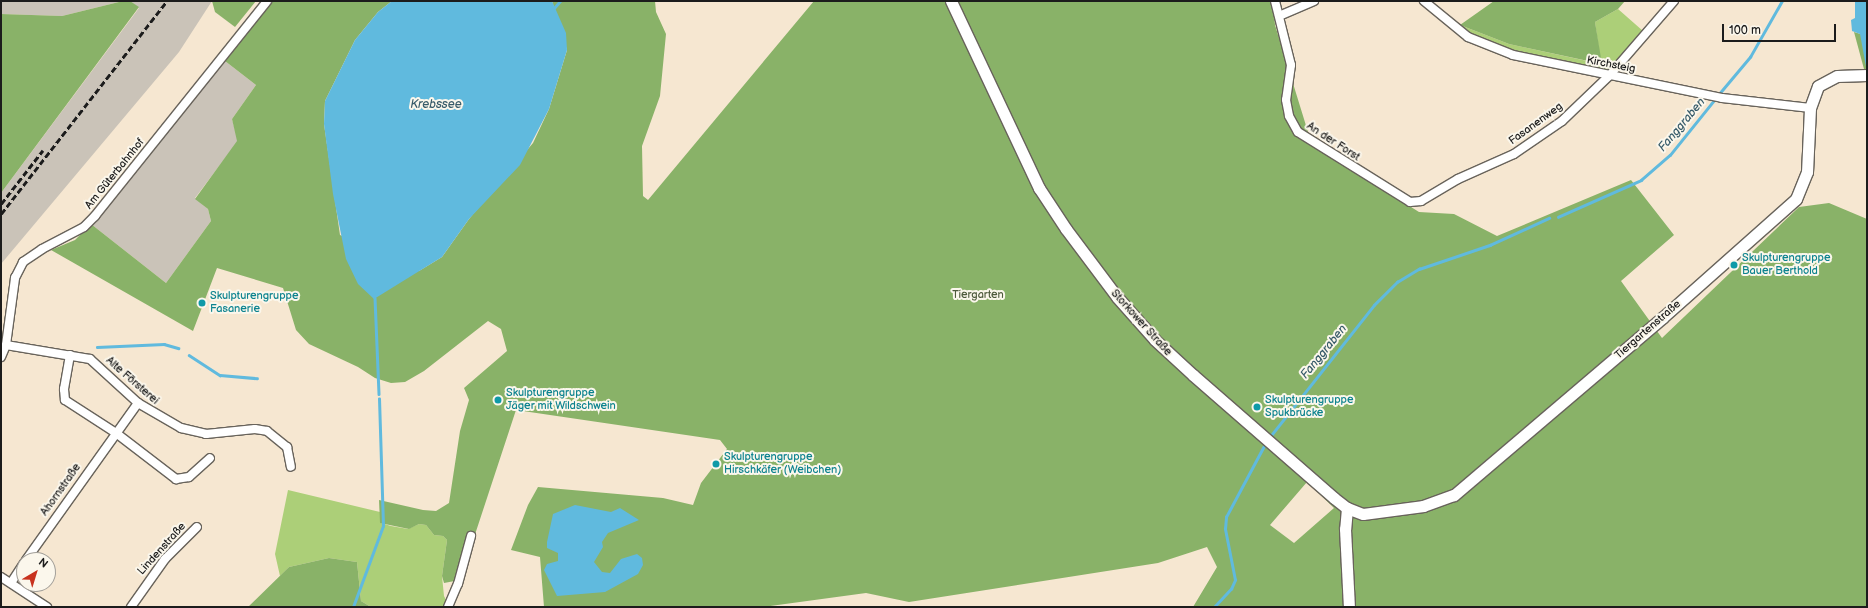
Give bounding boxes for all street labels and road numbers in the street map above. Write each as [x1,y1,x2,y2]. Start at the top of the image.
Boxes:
street label: Kirchsteig [1586,54,1636,76]
street label: Fasanenweg [1507,100,1565,148]
street label: An der Forst [1304,120,1362,164]
street label: Am Güterbahnhof [82,136,148,212]
street label: Storkower Straße [1108,287,1174,359]
street label: Tiergartenstraße [1612,298,1684,362]
street label: Alte Försterei [103,354,161,408]
street label: Ahornstraße [38,461,84,519]
street label: Lindenstraße [135,520,189,578]

